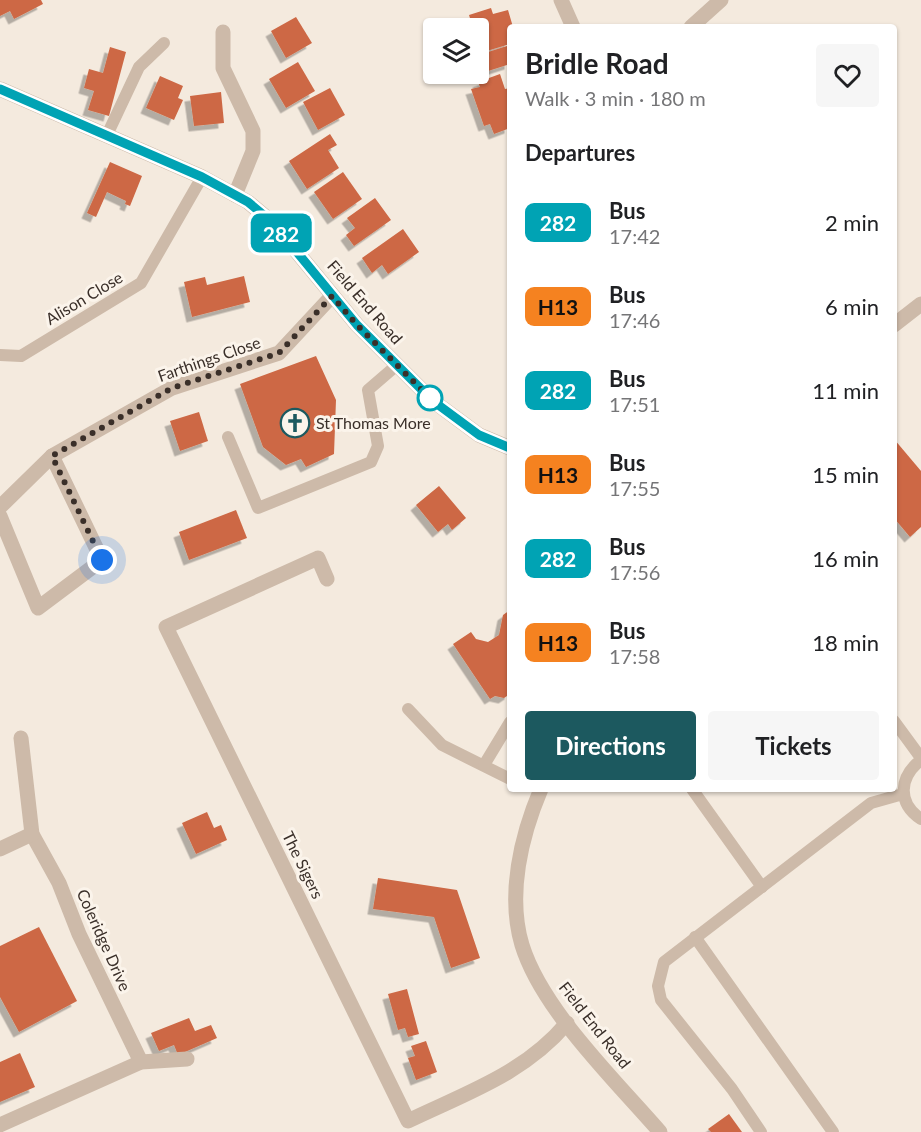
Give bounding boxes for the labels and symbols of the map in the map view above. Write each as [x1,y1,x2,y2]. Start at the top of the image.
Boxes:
line badge: 282 [246,214,316,252]
street label: Field End Road [324,256,407,347]
street label: Alison Close [42,267,126,328]
street label: Farthings Close [155,332,263,385]
unlabelled marker [417,385,443,411]
church icon: St Thomas More [279,407,311,439]
place label: St Thomas More [316,413,431,432]
your location [87,545,117,575]
street label: The Sigers [279,828,328,902]
street label: Coleridge Drive [74,886,135,994]
street label: Field End Road [556,978,635,1072]

